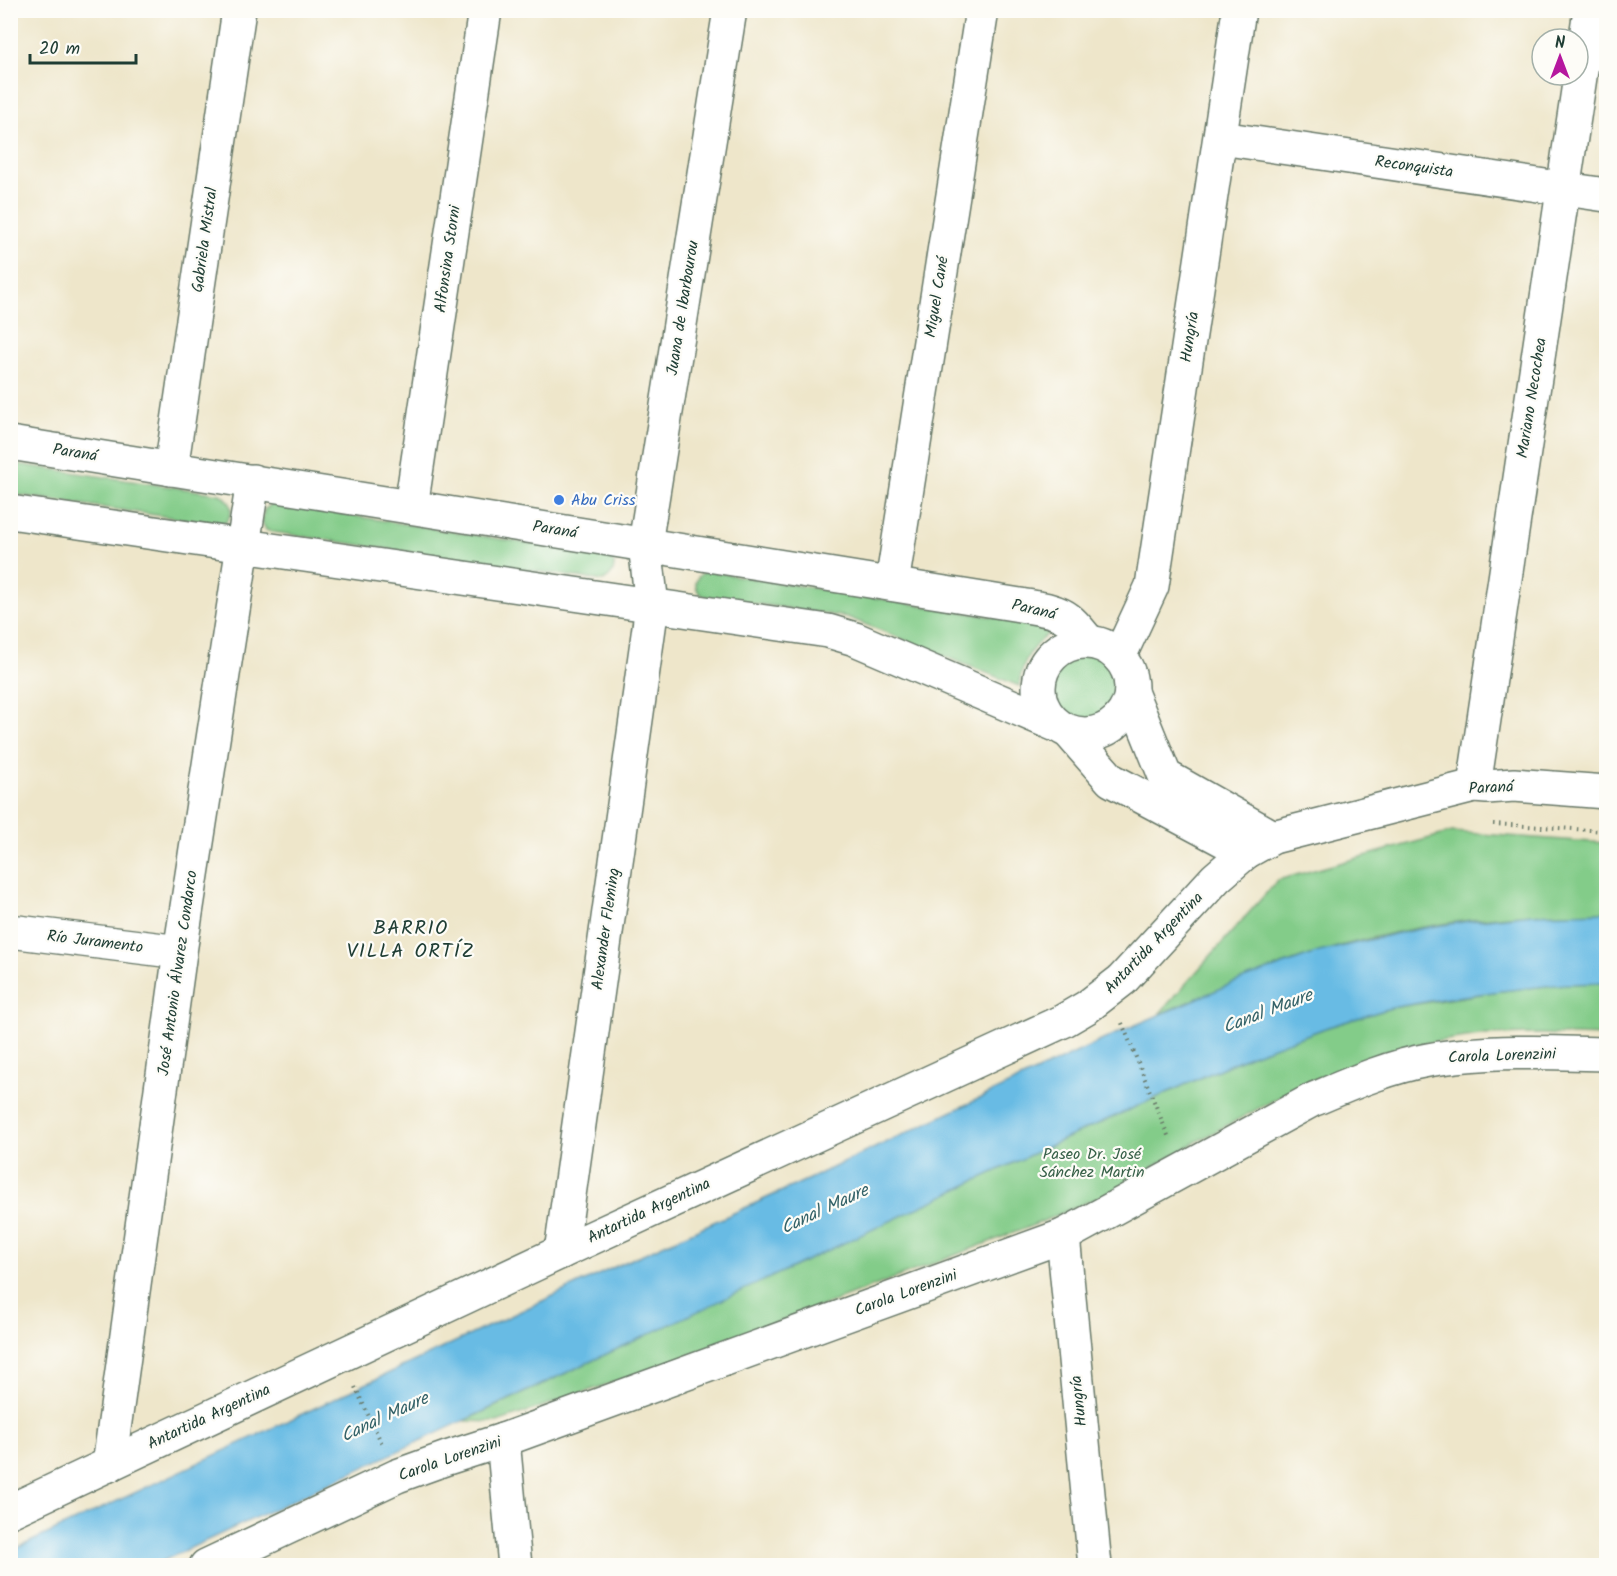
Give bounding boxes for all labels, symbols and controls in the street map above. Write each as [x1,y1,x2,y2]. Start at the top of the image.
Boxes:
scale bar [30,27,136,65]
north arrow [1530,27,1590,87]
text: N [1555,31,1565,56]
text: 20 m [39,35,80,64]
street label: Reconquista [1373,149,1455,185]
street label: Gabriela Mistral [185,186,225,294]
street label: Alfonsina Storni [428,203,468,314]
street label: Juana de Ibarbourou [660,238,706,377]
street label: Miguel Cané [918,254,956,339]
street label: Hungría [1174,310,1206,364]
street label: Mariano Necochea [1510,336,1554,460]
street label: Paraná [51,437,101,469]
place label: Abu Criss [571,488,636,513]
marker: Abu Criss [552,493,566,507]
street label: Paraná [531,514,581,546]
street label: Paraná [1009,593,1060,628]
street label: Paraná [1468,774,1516,802]
street label: Alexander Fleming [585,866,627,992]
street label: José Antonio Álvarez Condarco [151,869,205,1077]
street label: Antartida Argentina [1099,886,1209,1000]
district label: BARRIO VILLA ORTÍZ [347,913,475,968]
street label: Río Juramento [45,924,145,960]
water label: Canal Maure [1219,981,1319,1042]
street label: Carola Lorenzini [1448,1042,1557,1070]
park label: Paseo Dr. José Sánchez Martin [1040,1142,1144,1185]
street label: Antartida Argentina [583,1171,715,1251]
water label: Canal Maure [776,1176,876,1243]
street label: Carola Lorenzini [851,1262,962,1323]
street label: Hungría [1064,1374,1094,1428]
street label: Antartida Argentina [143,1377,275,1457]
water label: Canal Maure [336,1384,436,1451]
street label: Carola Lorenzini [395,1429,506,1488]

